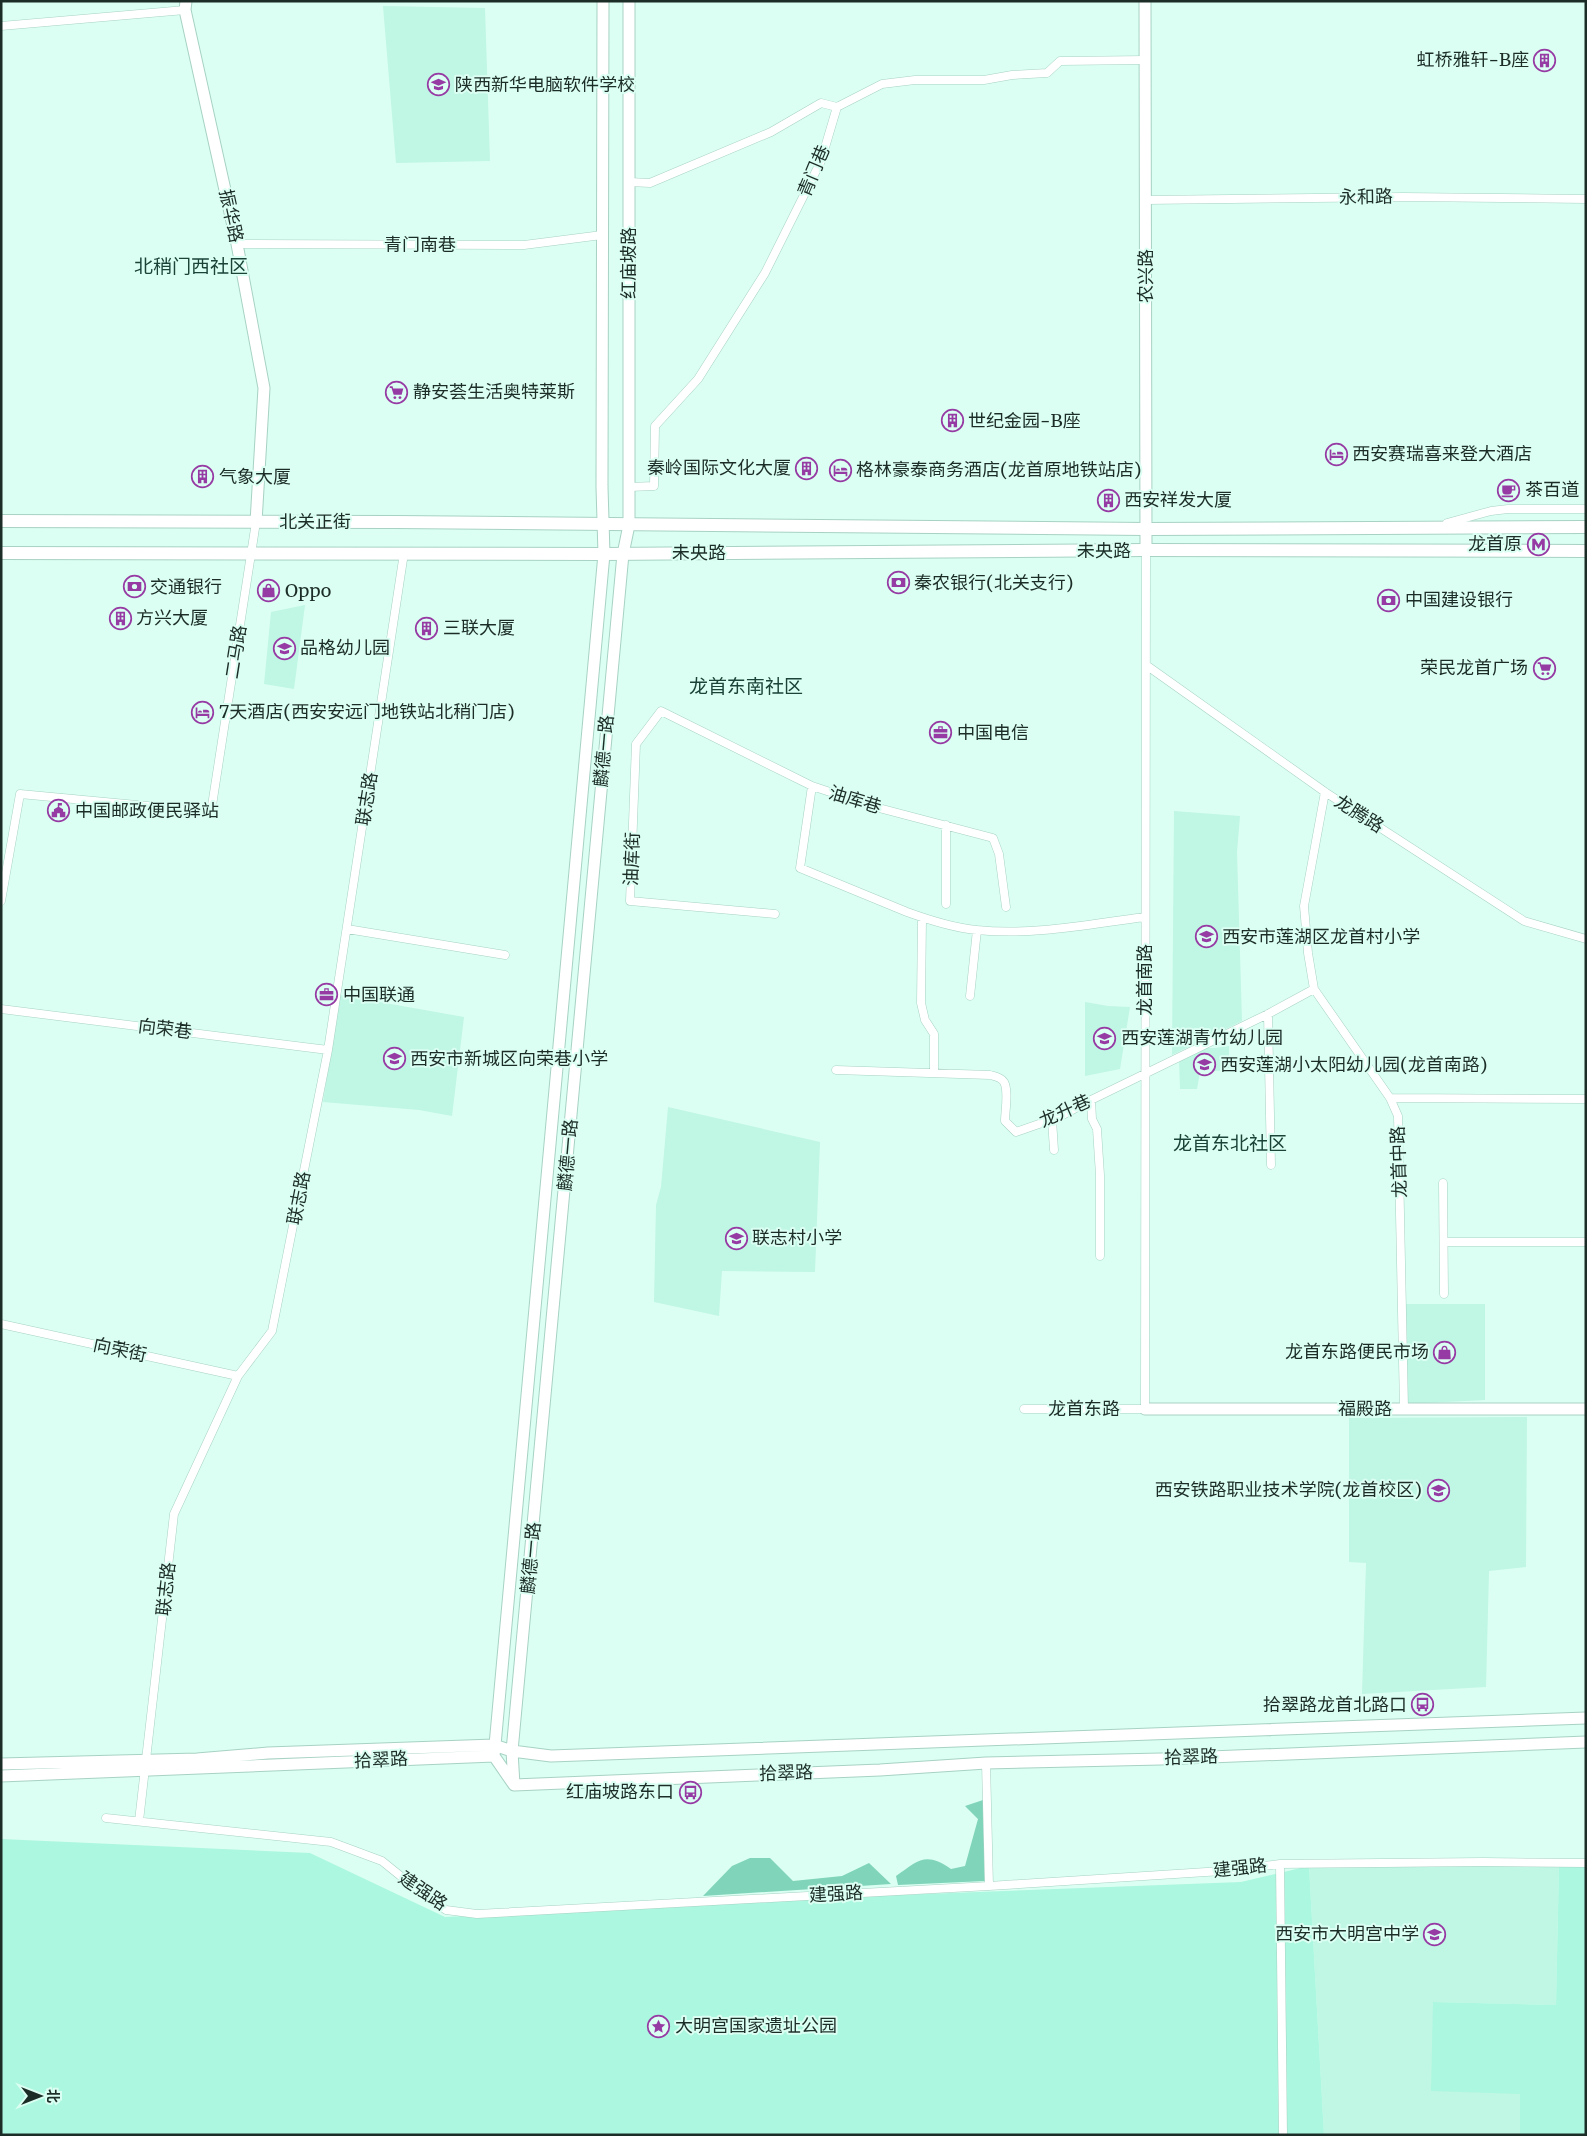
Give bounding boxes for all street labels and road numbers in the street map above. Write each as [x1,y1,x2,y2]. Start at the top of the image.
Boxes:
street label: 青门巷 [792,141,835,200]
street label: 永和路 [1339,185,1393,208]
street label: 振华路 [215,187,248,245]
street label: 红庙坡路 [617,227,640,299]
street label: 青门南巷 [384,233,456,256]
street label: 农兴路 [1134,249,1157,303]
street label: 北关正街 [279,510,351,533]
street label: 未央路 [1077,539,1131,562]
street label: 未央路 [672,541,726,564]
street label: 二马路 [220,623,251,680]
street label: 麟德一路 [589,714,618,788]
street label: 联志路 [351,770,382,827]
street label: 油库巷 [826,781,884,818]
street label: 龙腾路 [1330,790,1388,838]
street label: 油库街 [619,832,644,886]
street label: 龙首南路 [1133,944,1156,1016]
street label: 向荣巷 [137,1014,193,1043]
street label: 龙升巷 [1035,1089,1094,1132]
street label: 麟德一路 [553,1118,582,1192]
street label: 龙首中路 [1386,1126,1411,1198]
street label: 联志路 [282,1169,315,1227]
street label: 向荣街 [91,1333,149,1366]
street label: 龙首东路 [1048,1397,1120,1420]
street label: 福殿路 [1338,1397,1392,1420]
street label: 麟德一路 [516,1521,545,1595]
street label: 联志路 [151,1561,180,1617]
street label: 拾翠路 [1164,1744,1218,1769]
street label: 拾翠路 [353,1747,409,1772]
street label: 拾翠路 [759,1760,813,1785]
street label: 建强路 [1212,1853,1268,1882]
street label: 建强路 [394,1866,452,1915]
street label: 建强路 [808,1881,864,1906]

